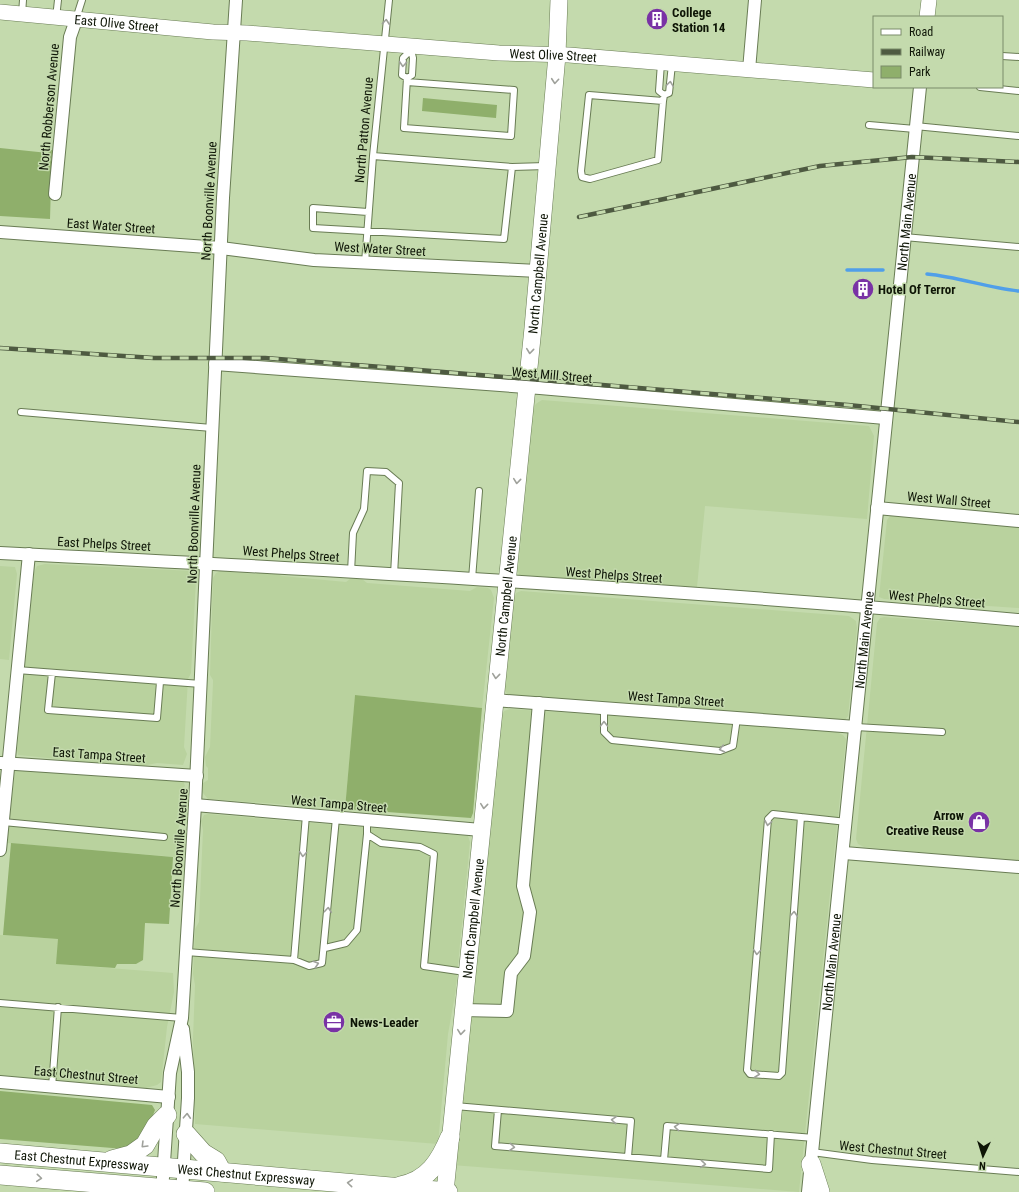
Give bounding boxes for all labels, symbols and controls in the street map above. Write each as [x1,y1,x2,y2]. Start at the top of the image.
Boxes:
place label: College Station 14 [672,5,726,35]
building icon: College Station 14 [644,6,670,32]
street label: East Olive Street [74,12,159,34]
legend [873,16,1003,88]
one-way arrow [382,19,391,25]
text: Road [909,25,933,39]
street label: North Robberson Avenue [36,43,62,171]
text: Railway [909,45,945,59]
street label: West Olive Street [509,46,598,65]
one-way arrow [398,61,407,68]
text: Park [909,65,931,79]
street label: North Patton Avenue [352,76,376,184]
one-way arrow [551,78,560,84]
one-way arrow [665,81,674,87]
street label: North Boonville Avenue [198,141,220,261]
street label: North Main Avenue [894,173,919,271]
street label: North Campbell Avenue [525,213,551,335]
street label: East Water Street [66,215,156,237]
street label: West Water Street [334,239,426,259]
building icon: Hotel Of Terror [850,276,876,302]
place label: Hotel Of Terror [878,282,956,297]
one-way arrow [526,348,535,354]
street label: West Mill Street [511,364,593,386]
street label: North Boonville Avenue [184,464,204,584]
one-way arrow [512,477,521,484]
street label: West Wall Street [907,489,992,511]
street label: East Phelps Street [57,534,151,554]
street label: North Campbell Avenue [492,535,519,657]
street label: West Phelps Street [242,543,340,565]
street label: West Phelps Street [565,564,663,586]
street label: West Phelps Street [888,587,986,611]
street label: North Main Avenue [852,590,876,689]
one-way arrow [492,673,501,679]
street label: West Tampa Street [627,688,725,710]
one-way arrow [600,721,608,727]
street label: East Tampa Street [52,744,146,766]
one-way arrow [719,744,725,752]
street label: North Boonville Avenue [167,788,191,908]
street label: West Tampa Street [290,792,388,816]
one-way arrow [479,802,488,809]
place label: Arrow Creative Reuse [886,808,964,838]
shop icon: Arrow Creative Reuse [966,809,992,835]
one-way arrow [765,820,773,826]
one-way arrow [298,851,307,857]
street label: North Campbell Avenue [459,858,486,979]
one-way arrow [324,907,333,913]
one-way arrow [789,911,798,917]
street label: North Main Avenue [819,913,844,1012]
one-way arrow [753,949,762,955]
one-way arrow [312,960,319,969]
office icon: News-Leader [321,1009,347,1035]
place label: News-Leader [350,1015,419,1030]
one-way arrow [457,1029,466,1035]
street label: East Chestnut Street [33,1063,139,1087]
one-way arrow [754,1070,760,1079]
one-way arrow [183,1113,191,1119]
one-way arrow [611,1116,617,1125]
one-way arrow [674,1122,680,1131]
north arrow [963,1136,1003,1176]
street label: West Chestnut Street [839,1138,948,1162]
one-way arrow [141,1140,148,1148]
one-way arrow [509,1143,515,1152]
street label: East Chestnut Expressway [14,1147,150,1173]
one-way arrow [700,1159,706,1168]
text: N [978,1159,986,1172]
street label: West Chestnut Expressway [177,1161,316,1188]
one-way arrow [36,1173,42,1182]
one-way arrow [347,1179,353,1188]

